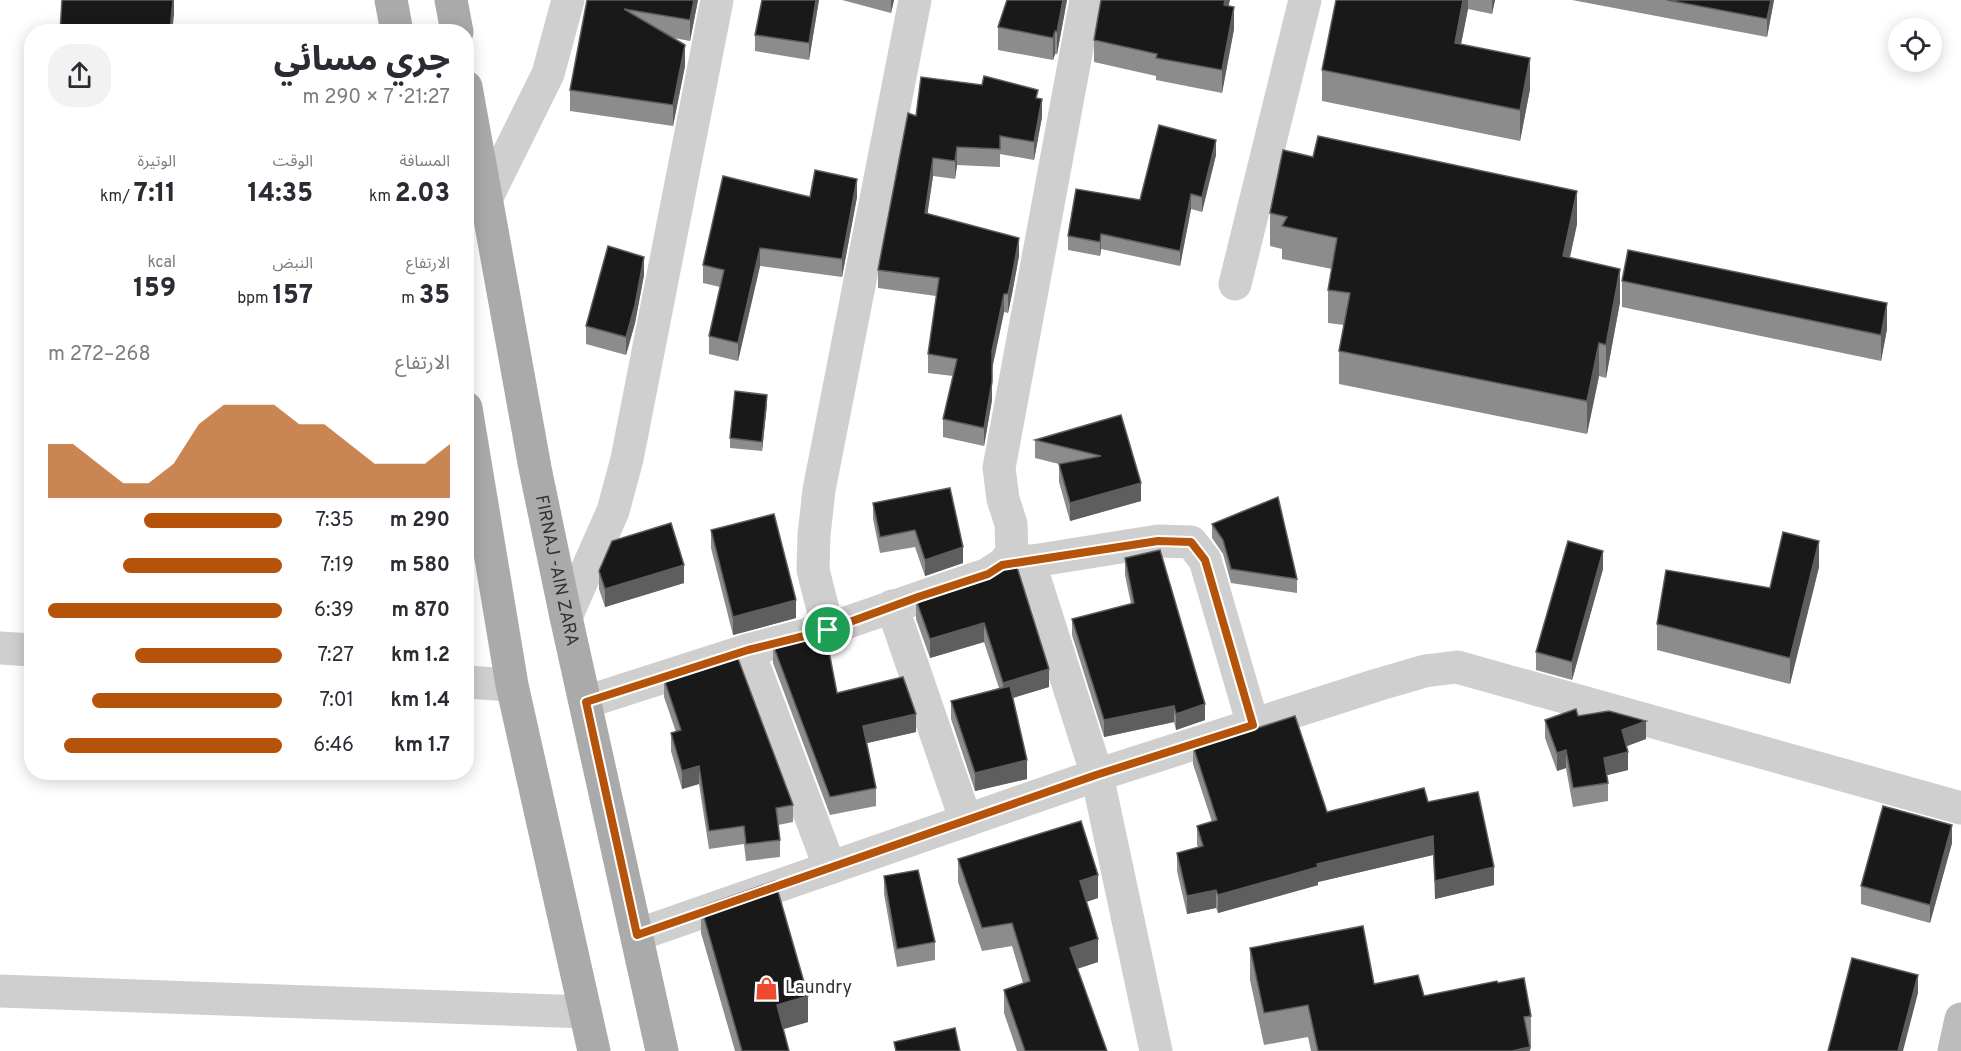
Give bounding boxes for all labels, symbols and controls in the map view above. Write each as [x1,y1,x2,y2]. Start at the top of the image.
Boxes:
map controls [1888,18,1942,72]
button: locate [1888,18,1942,72]
text: جري مسائي [274,41,450,83]
button: share [48,44,111,107]
text: 21:27 · 7 × 290 m [303,85,450,111]
text: الوتيرة [138,152,176,172]
text: الوقت [273,152,313,172]
text: المسافة [400,152,450,172]
text: 7:11 [134,178,176,211]
text: 14:35 [247,178,313,211]
text: 2.03 [395,178,450,211]
text: /km [100,187,134,207]
text: km [369,187,395,207]
text: kcal [148,253,176,273]
text: النبض [272,254,313,274]
text: الارتفاع [406,254,450,274]
text: 159 [133,273,176,306]
text: 157 [272,280,313,313]
text: 35 [419,280,450,313]
text: bpm [237,289,272,309]
text: m [401,289,419,309]
text: 268–272 m [48,342,151,368]
text: الارتفاع [395,351,450,377]
street label: FIRNAJ -AIN ZARA [529,493,584,648]
text: 7:35 [315,508,354,534]
text: 290 m [390,508,450,534]
text: 7:19 [320,553,354,579]
text: 580 m [390,553,450,579]
text: 6:39 [314,598,354,624]
text: 870 m [391,598,450,624]
pin [802,604,853,655]
icon: arrive [811,613,844,646]
text: 7:27 [317,643,354,669]
text: 1.2 km [391,643,450,669]
text: 7:01 [320,688,354,714]
text: 1.4 km [390,688,450,714]
text: 6:46 [313,733,354,759]
text: 1.7 km [394,733,450,759]
shop icon: Laundry [754,975,780,1001]
place label: Laundry [785,977,852,1000]

